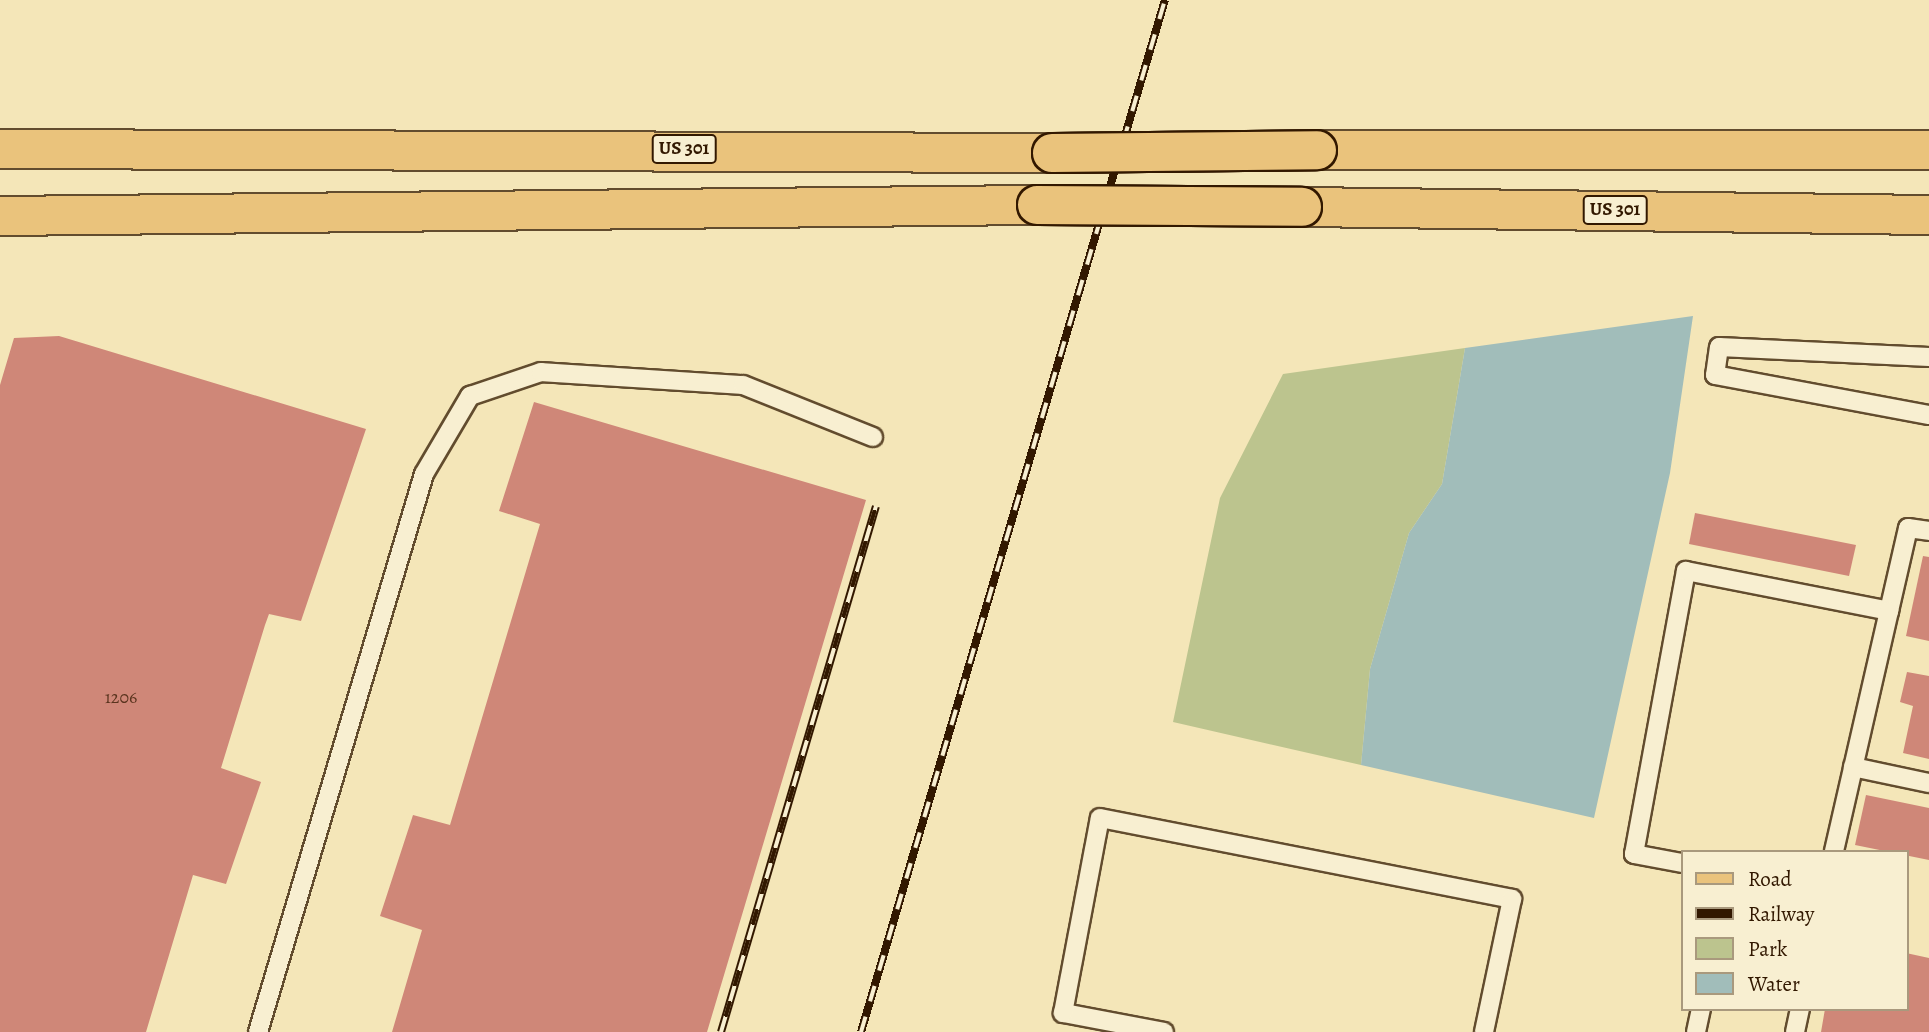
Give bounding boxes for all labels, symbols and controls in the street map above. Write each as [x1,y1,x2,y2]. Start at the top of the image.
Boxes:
road number: US 301 [651,134,717,164]
road number: US 301 [1582,194,1648,226]
house number: 1206 [105,686,137,708]
legend [1680,850,1908,1011]
text: Road [1748,865,1792,893]
text: Railway [1748,900,1814,928]
text: Park [1748,935,1787,963]
text: Water [1748,970,1800,998]

